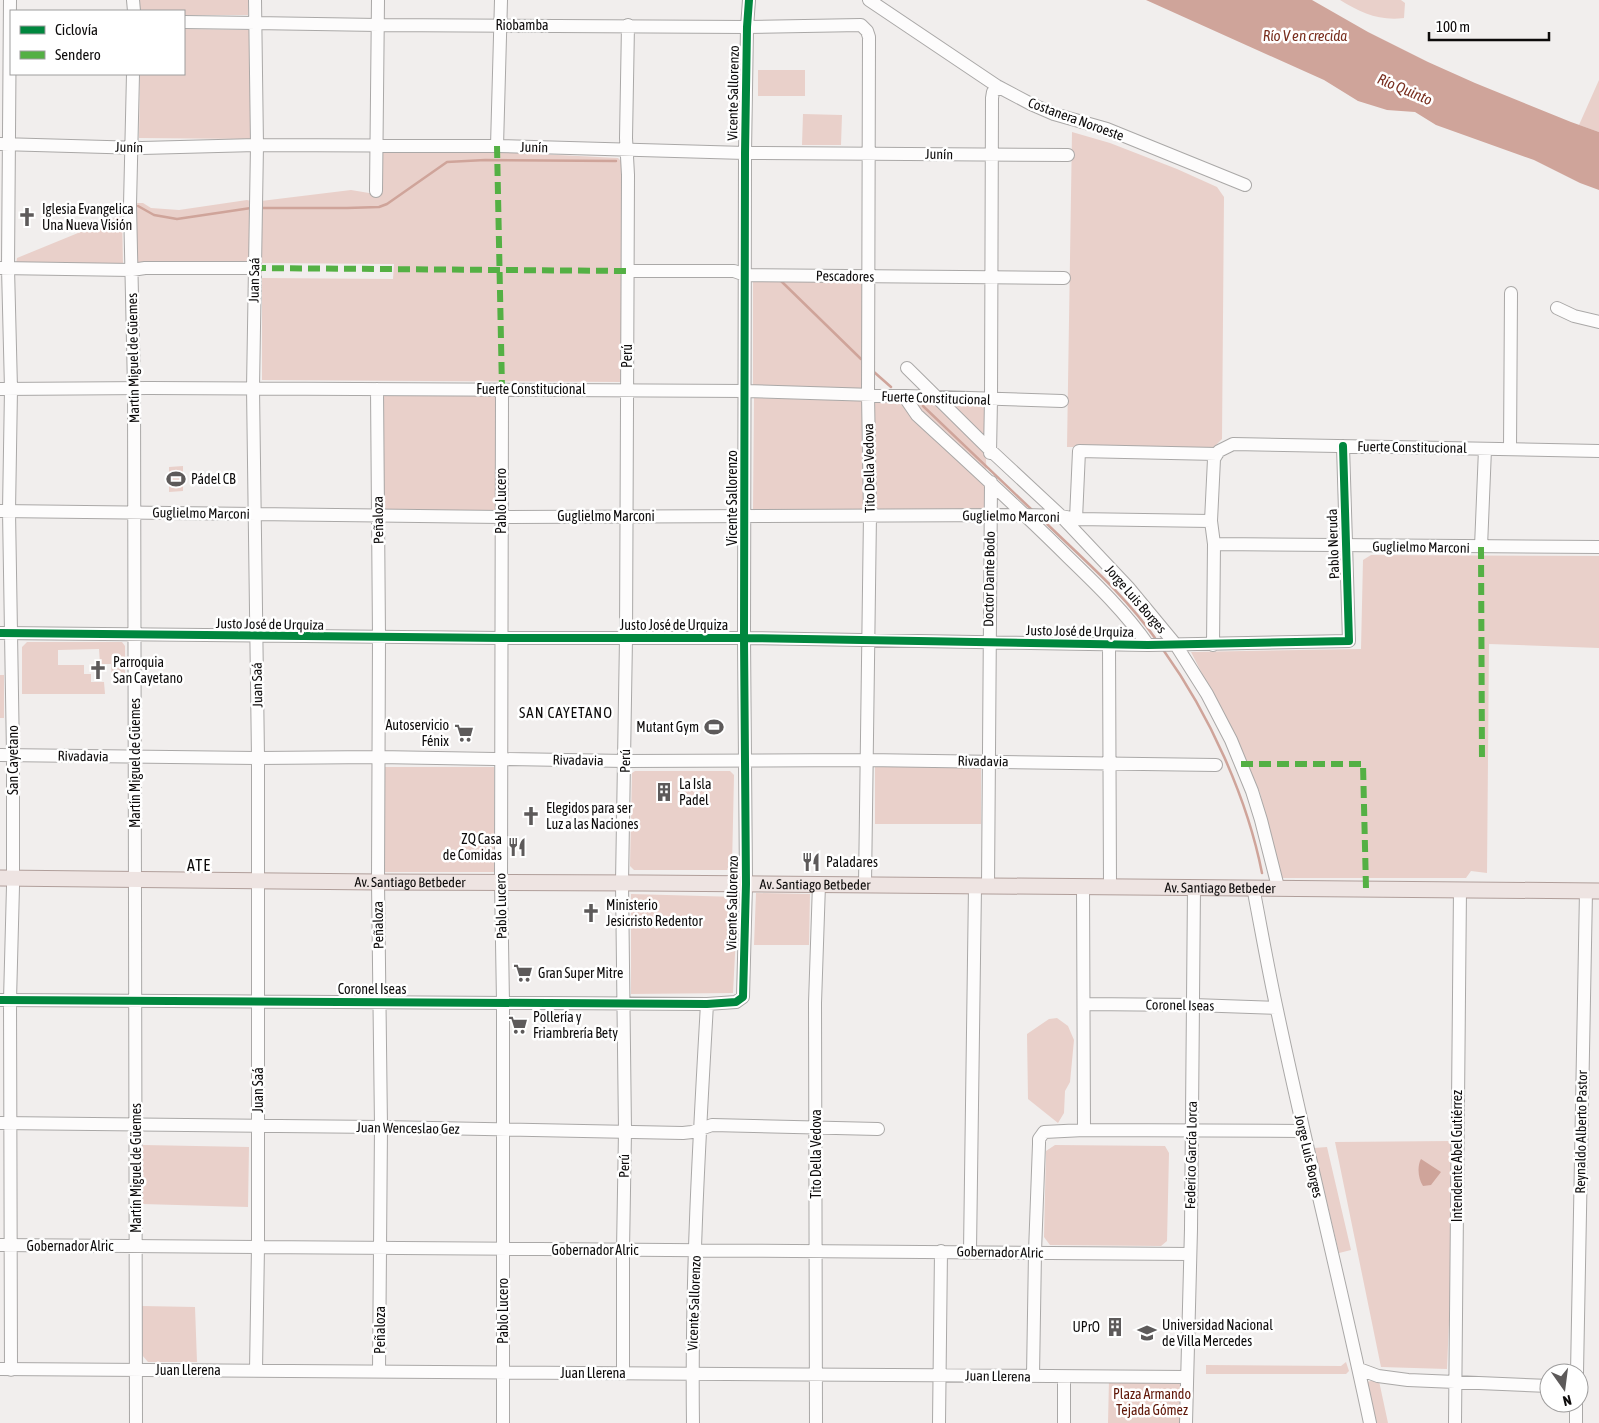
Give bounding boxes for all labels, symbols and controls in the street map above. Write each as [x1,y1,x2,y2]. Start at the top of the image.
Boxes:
legend [10,10,185,75]
scale bar [1429,10,1549,42]
street label: Riobamba [495,17,549,33]
text: 100 m [1436,18,1470,35]
text: Ciclovía [55,21,98,38]
water label: Río V en crecida [1263,27,1347,44]
street label: Vicente Sallorenzo [724,45,742,141]
text: Sendero [55,46,101,63]
water label: Río Quinto [1375,70,1435,108]
street label: Costanera Noroeste [1026,94,1126,144]
street label: Junín [115,139,143,155]
street label: Junín [520,139,548,155]
street label: Junín [925,146,953,162]
place label: Iglesia Evangelica Una Nueva Visión [42,201,134,233]
church icon: Iglesia Evangelica Una Nueva Visión [16,206,38,228]
street label: Juan Saá [246,257,262,303]
street label: Pescadores [816,267,874,285]
street label: Martín Miguel de Güemes [124,293,142,423]
street label: Perú [619,344,635,368]
street label: Fuerte Constitucional [476,381,586,397]
street label: Fuerte Constitucional [881,388,991,408]
street label: Tito Della Vedova [860,423,878,513]
street label: Fuerte Constitucional [1357,438,1467,456]
street label: Vicente Sallorenzo [724,450,740,546]
sports icon: Pádel CB [165,468,187,490]
street label: Pablo Lucero [493,468,509,534]
place label: Pádel CB [191,471,236,487]
street label: Peñaloza [370,496,386,544]
street label: Guglielmo Marconi [152,504,250,522]
street label: Guglielmo Marconi [962,507,1060,525]
street label: Guglielmo Marconi [557,508,655,524]
street label: Pablo Neruda [1324,509,1342,579]
street label: Doctor Dante Bodo [980,531,998,627]
street label: Guglielmo Marconi [1372,538,1470,556]
street label: Jorge Luis Borges [1102,562,1170,636]
street label: Justo José de Urquiza [216,615,324,633]
street label: Justo José de Urquiza [620,617,728,633]
street label: Justo José de Urquiza [1026,622,1134,640]
place label: Parroquia San Cayetano [113,654,183,686]
church icon: Parroquia San Cayetano [87,659,109,681]
street label: Juan Saá [249,662,265,708]
street label: Martín Miguel de Güemes [127,698,143,828]
district label: SAN CAYETANO [519,704,613,721]
sports icon: Mutant Gym [703,716,725,738]
place label: Autoservicio Fénix [386,717,449,749]
place label: Mutant Gym [636,719,699,735]
supermarket icon: Autoservicio Fénix [453,722,475,744]
street label: San Cayetano [5,725,21,795]
street label: Rivadavia [57,748,109,764]
street label: Perú [617,749,633,773]
street label: Rivadavia [552,752,604,768]
street label: Rivadavia [957,753,1009,769]
place label: La Isla Padel [679,776,712,808]
building icon: La Isla Padel [653,781,675,803]
place label: Elegidos para ser Luz a las Naciones [546,800,639,832]
church icon: Elegidos para ser Luz a las Naciones [520,805,542,827]
place label: ZQ Casa de Comidas [443,831,502,863]
restaurant icon: ZQ Casa de Comidas [506,836,528,858]
restaurant icon: Paladares [800,851,822,873]
place label: Paladares [826,854,878,870]
street label: Vicente Sallorenzo [723,855,741,951]
district label: ATE [187,856,211,874]
street label: Pablo Lucero [492,873,510,939]
street label: Av. Santiago Betbeder [354,874,466,890]
street label: Av. Santiago Betbeder [759,876,871,893]
street label: Av. Santiago Betbeder [1164,879,1276,896]
place label: Ministerio Jesicristo Redentor [606,897,703,929]
street label: Peñaloza [370,901,386,949]
church icon: Ministerio Jesicristo Redentor [580,902,602,924]
supermarket icon: Gran Super Mitre [512,962,534,984]
place label: Gran Super Mitre [538,965,623,981]
street label: Coronel Iseas [338,981,406,997]
street label: Coronel Iseas [1146,996,1215,1014]
place label: Pollería y Friambrería Bety [533,1009,618,1041]
supermarket icon: Pollería y Friambrería Bety [507,1014,529,1036]
street label: Juan Saá [250,1067,266,1113]
street label: Reynaldo Alberto Pastor [1572,1069,1590,1194]
street label: Intendente Abel Gutiérrez [1449,1090,1465,1222]
street label: Federico García Lorca [1182,1101,1200,1209]
street label: Martín Miguel de Güemes [128,1103,144,1233]
street label: Tito Della Vedova [808,1109,824,1199]
street label: Jorge Luis Borges [1292,1113,1326,1199]
street label: Juan Wenceslao Gez [356,1119,460,1137]
street label: Perú [616,1154,632,1178]
street label: Gobernador Alric [27,1238,114,1254]
street label: Gobernador Alric [552,1242,639,1258]
street label: Gobernador Alric [956,1243,1044,1261]
street label: Vicente Sallorenzo [684,1255,704,1351]
street label: Pablo Lucero [495,1278,511,1344]
street label: Peñaloza [372,1306,388,1354]
building icon: UPrO [1104,1316,1126,1338]
place label: Universidad Nacional de Villa Mercedes [1162,1317,1273,1349]
place label: UPrO [1073,1319,1100,1335]
school or university icon: Universidad Nacional de Villa Mercedes [1136,1322,1158,1344]
street label: Juan Llerena [155,1362,221,1378]
north arrow [1539,1363,1589,1413]
street label: Juan Llerena [560,1365,626,1381]
street label: Juan Llerena [965,1367,1031,1385]
park label: Plaza Armando Tejada Gómez [1113,1386,1191,1418]
text: N [1561,1392,1573,1409]

